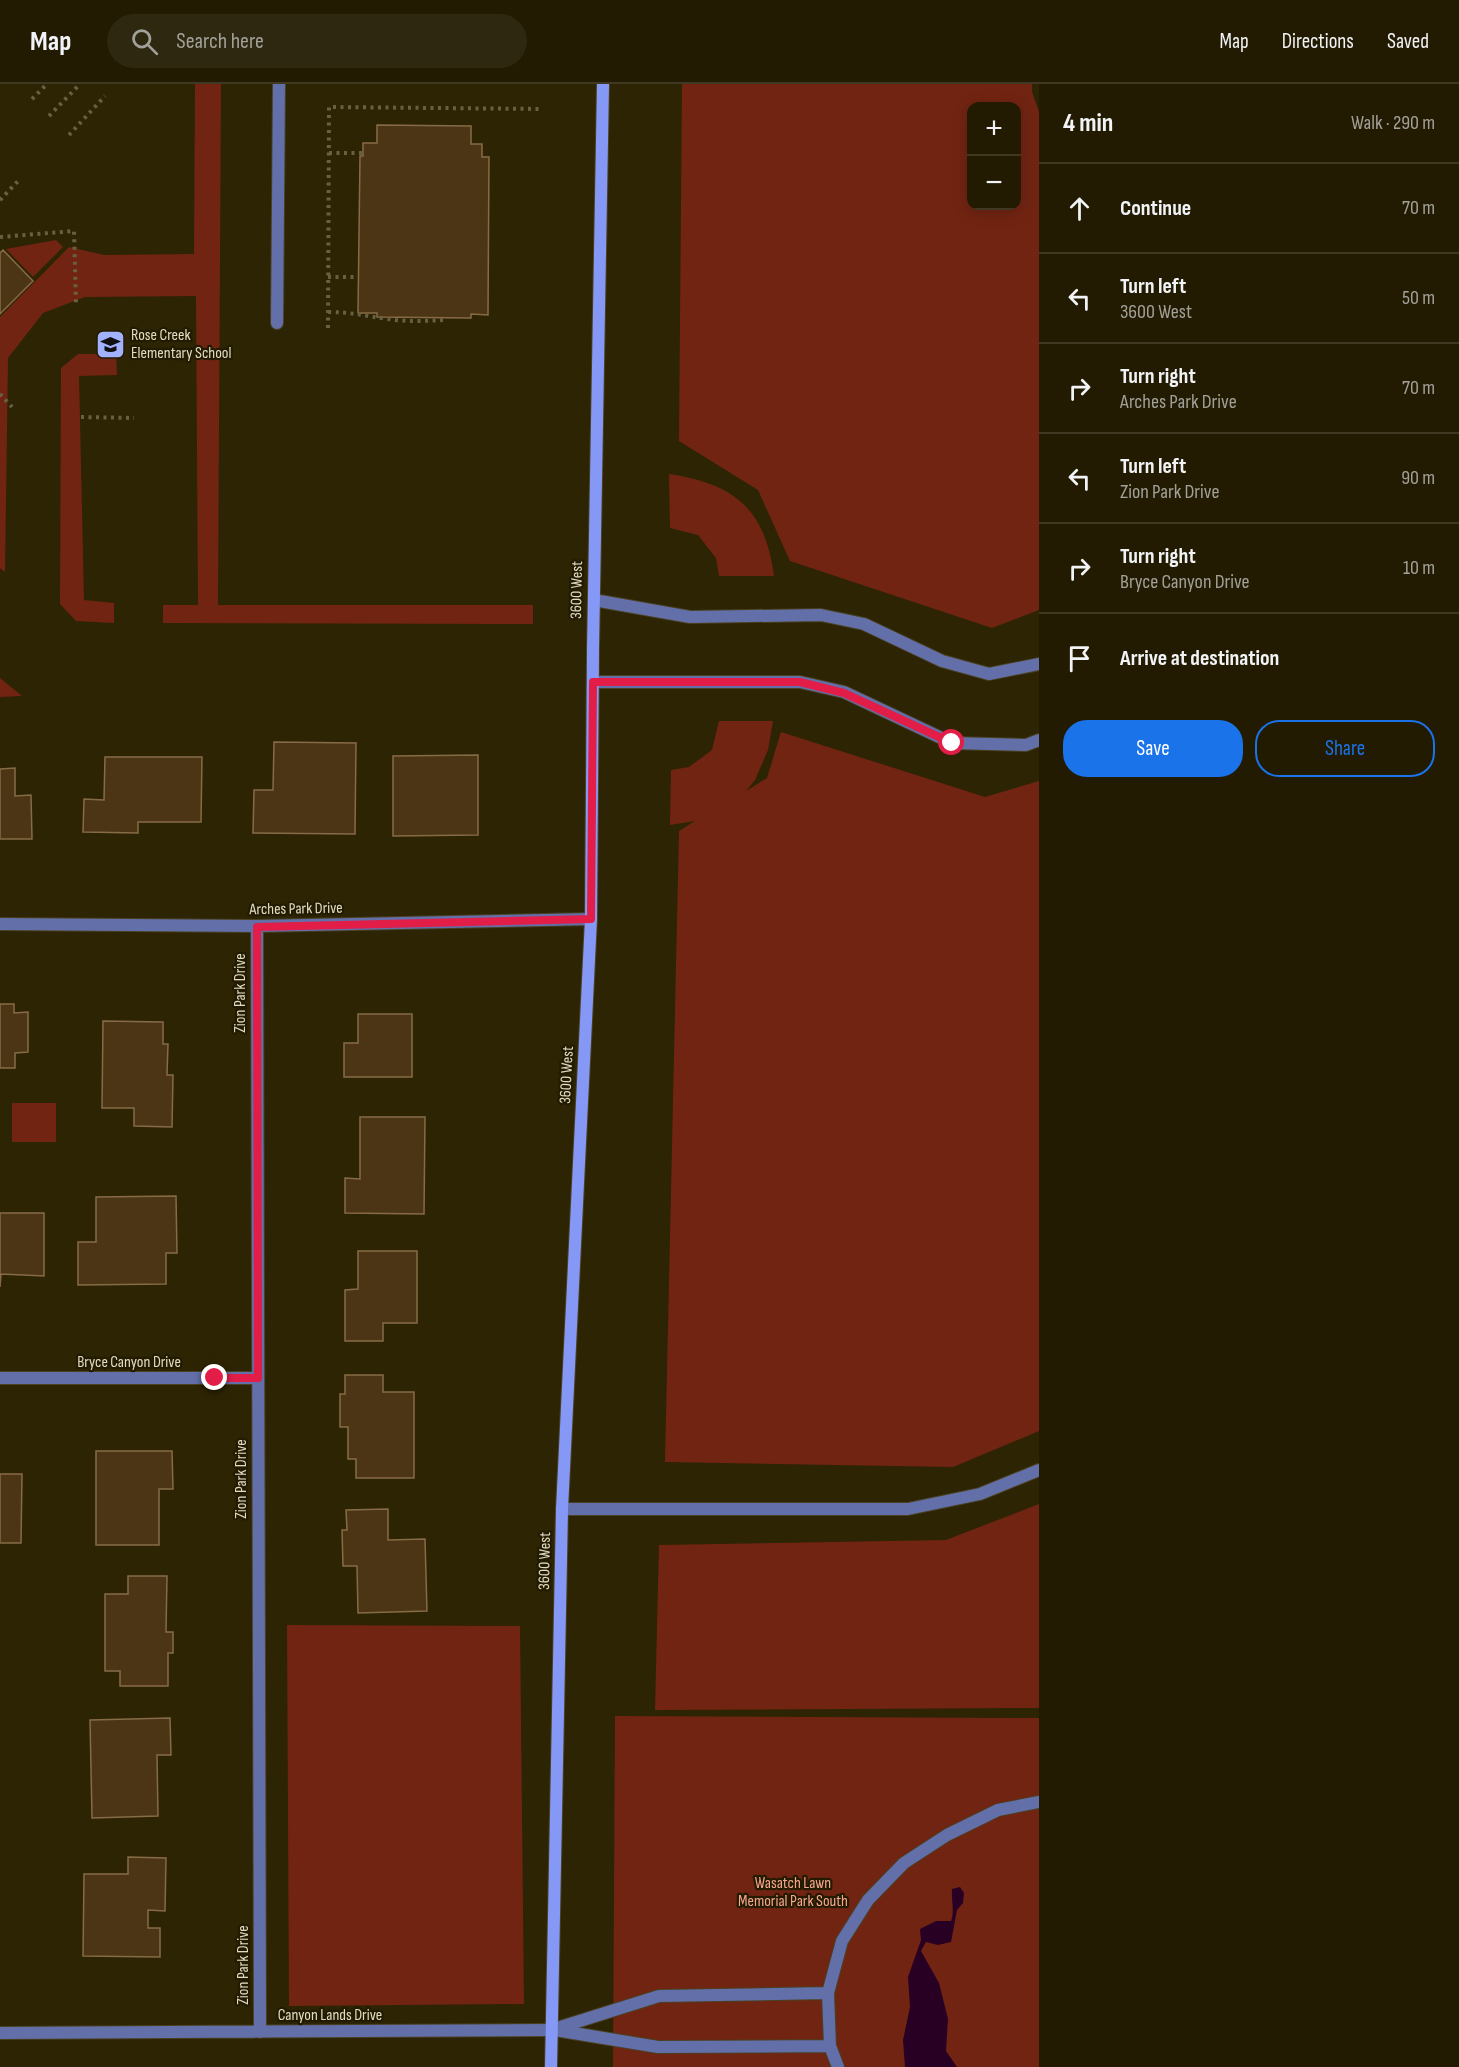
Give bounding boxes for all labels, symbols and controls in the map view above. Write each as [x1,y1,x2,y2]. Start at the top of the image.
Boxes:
search box [107,14,527,68]
text: Map [30,25,71,58]
icon: search [128,25,161,58]
text: Search here [176,28,264,55]
text: Map [1219,29,1249,54]
text: Directions [1282,29,1354,54]
text: Saved [1387,29,1429,54]
map controls [967,102,1021,210]
button: + [967,102,1021,156]
text: 4 min [1063,108,1113,139]
text: Walk · 290 m [1351,111,1435,135]
button: − [967,156,1021,210]
icon: ahead [1063,192,1096,225]
text: Continue [1120,195,1191,222]
text: 70 m [1402,196,1435,220]
text: Turn left [1120,273,1186,300]
icon: left [1063,282,1096,315]
text: 50 m [1402,286,1435,310]
text: 3600 West [1120,300,1192,324]
place label: Rose Creek Elementary School [131,326,231,363]
school or university icon: Rose Creek Elementary School [94,328,126,360]
text: Turn right [1120,363,1196,390]
icon: right [1063,372,1096,405]
text: 70 m [1402,376,1435,400]
text: Arches Park Drive [1120,390,1237,414]
text: Turn left [1120,453,1186,480]
icon: left [1063,462,1096,495]
text: 90 m [1401,466,1435,490]
text: Zion Park Drive [1120,480,1219,504]
text: Turn right [1120,543,1196,570]
icon: right [1063,552,1096,585]
text: 10 m [1403,556,1435,580]
street label: 3600 West [567,561,587,619]
text: Bryce Canyon Drive [1120,570,1250,594]
icon: arrive [1063,642,1096,675]
text: Arrive at destination [1120,645,1279,672]
button: Save [1063,720,1243,777]
button: Share [1255,720,1435,777]
route start [938,729,964,755]
street label: Arches Park Drive [248,899,343,919]
street label: Zion Park Drive [231,953,250,1033]
street label: 3600 West [556,1046,578,1104]
street label: Bryce Canyon Drive [77,1353,181,1372]
route end [201,1364,227,1390]
street label: Zion Park Drive [232,1439,251,1519]
street label: 3600 West [535,1532,555,1590]
park label: Wasatch Lawn Memorial Park South [738,1874,848,1911]
street label: Zion Park Drive [234,1925,253,2005]
street label: Canyon Lands Drive [278,2006,382,2025]

